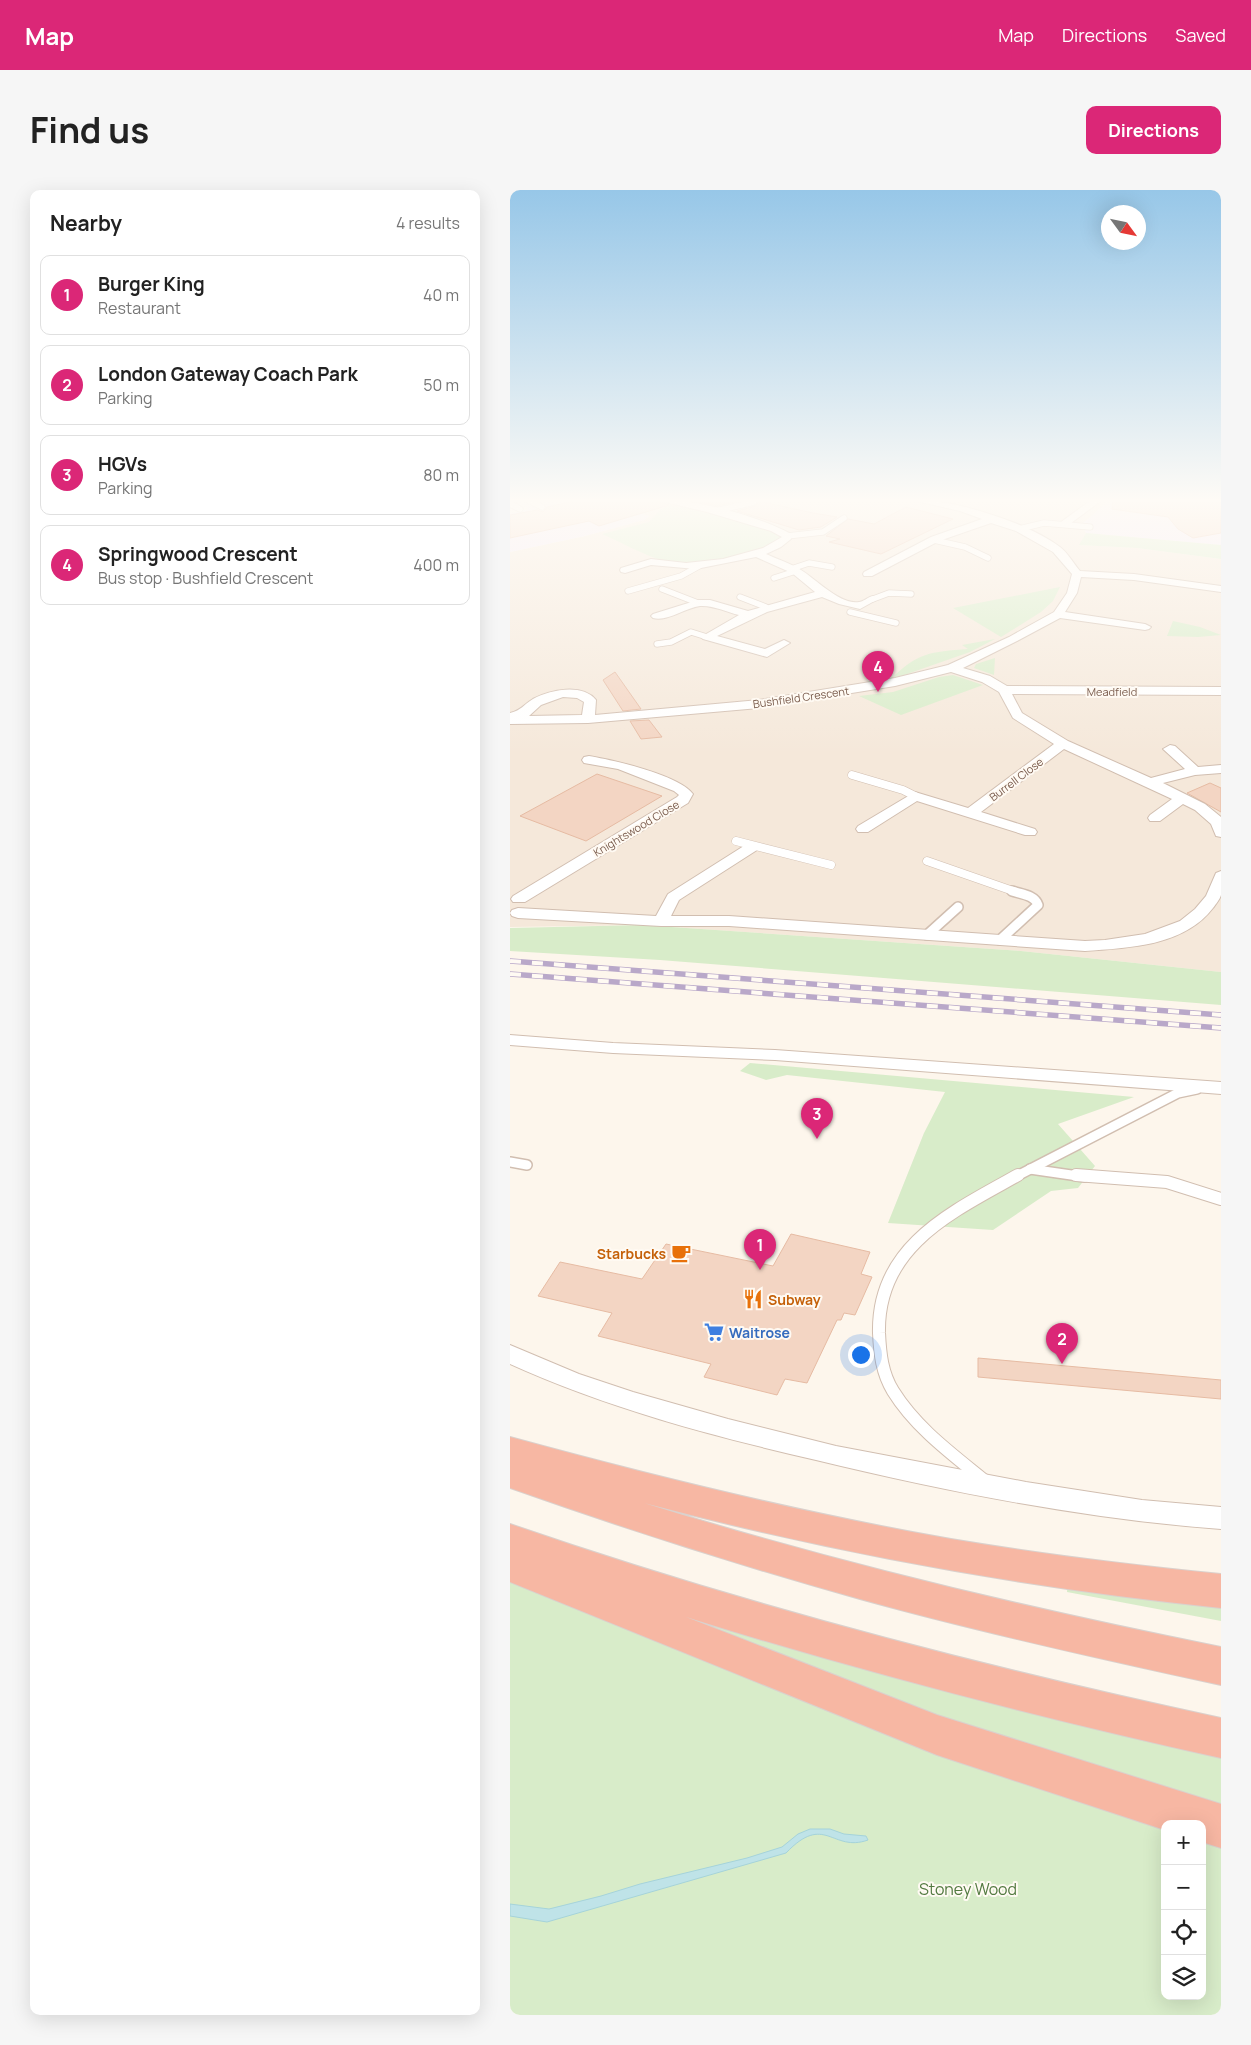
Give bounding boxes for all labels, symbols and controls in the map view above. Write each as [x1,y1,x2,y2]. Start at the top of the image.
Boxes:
text: Map [25,19,74,52]
text: Map [998,23,1034,47]
text: Directions [1062,23,1147,47]
text: Saved [1175,23,1226,47]
text: Find us [30,106,149,154]
button: Directions [1086,106,1221,154]
north arrow [1101,205,1146,250]
text: Nearby [50,209,122,237]
text: 4 results [396,212,460,234]
text: Burger King [98,271,205,297]
text: 1 [63,284,71,306]
text: 40 m [423,284,459,306]
text: Restaurant [98,297,181,319]
text: London Gateway Coach Park [98,361,358,387]
text: 2 [62,374,72,396]
text: 50 m [423,374,459,396]
text: Parking [98,387,153,409]
text: HGVs [98,451,147,477]
text: 3 [62,464,72,486]
text: 80 m [423,464,459,486]
text: Parking [98,477,153,499]
text: Springwood Crescent [98,541,298,567]
text: 4 [62,554,72,576]
text: 400 m [413,554,459,576]
text: Bus stop · Bushfield Crescent [98,567,313,589]
pin: 4 [862,651,894,692]
street label: Bushfield Crescent [752,683,850,711]
street label: Meadfield [1087,684,1137,699]
street label: Burrell Close [986,753,1047,804]
street label: Knightswood Close [590,796,682,860]
pin: 3 [801,1098,833,1139]
pin: 1 [744,1229,776,1270]
cafe icon: Starbucks [670,1242,692,1264]
place label: Starbucks [597,1244,666,1263]
restaurant icon: Subway [742,1288,764,1310]
place label: Subway [768,1290,821,1309]
supermarket icon: Waitrose [703,1321,725,1343]
place label: Waitrose [729,1323,790,1342]
pin: 2 [1046,1323,1078,1364]
your location [848,1342,874,1368]
map controls [1161,1820,1206,2000]
button: + [1161,1820,1206,1865]
button: − [1161,1865,1206,1910]
park label: Stoney Wood [919,1878,1017,1900]
button: locate [1161,1910,1206,1955]
button: layers [1161,1955,1206,2000]

